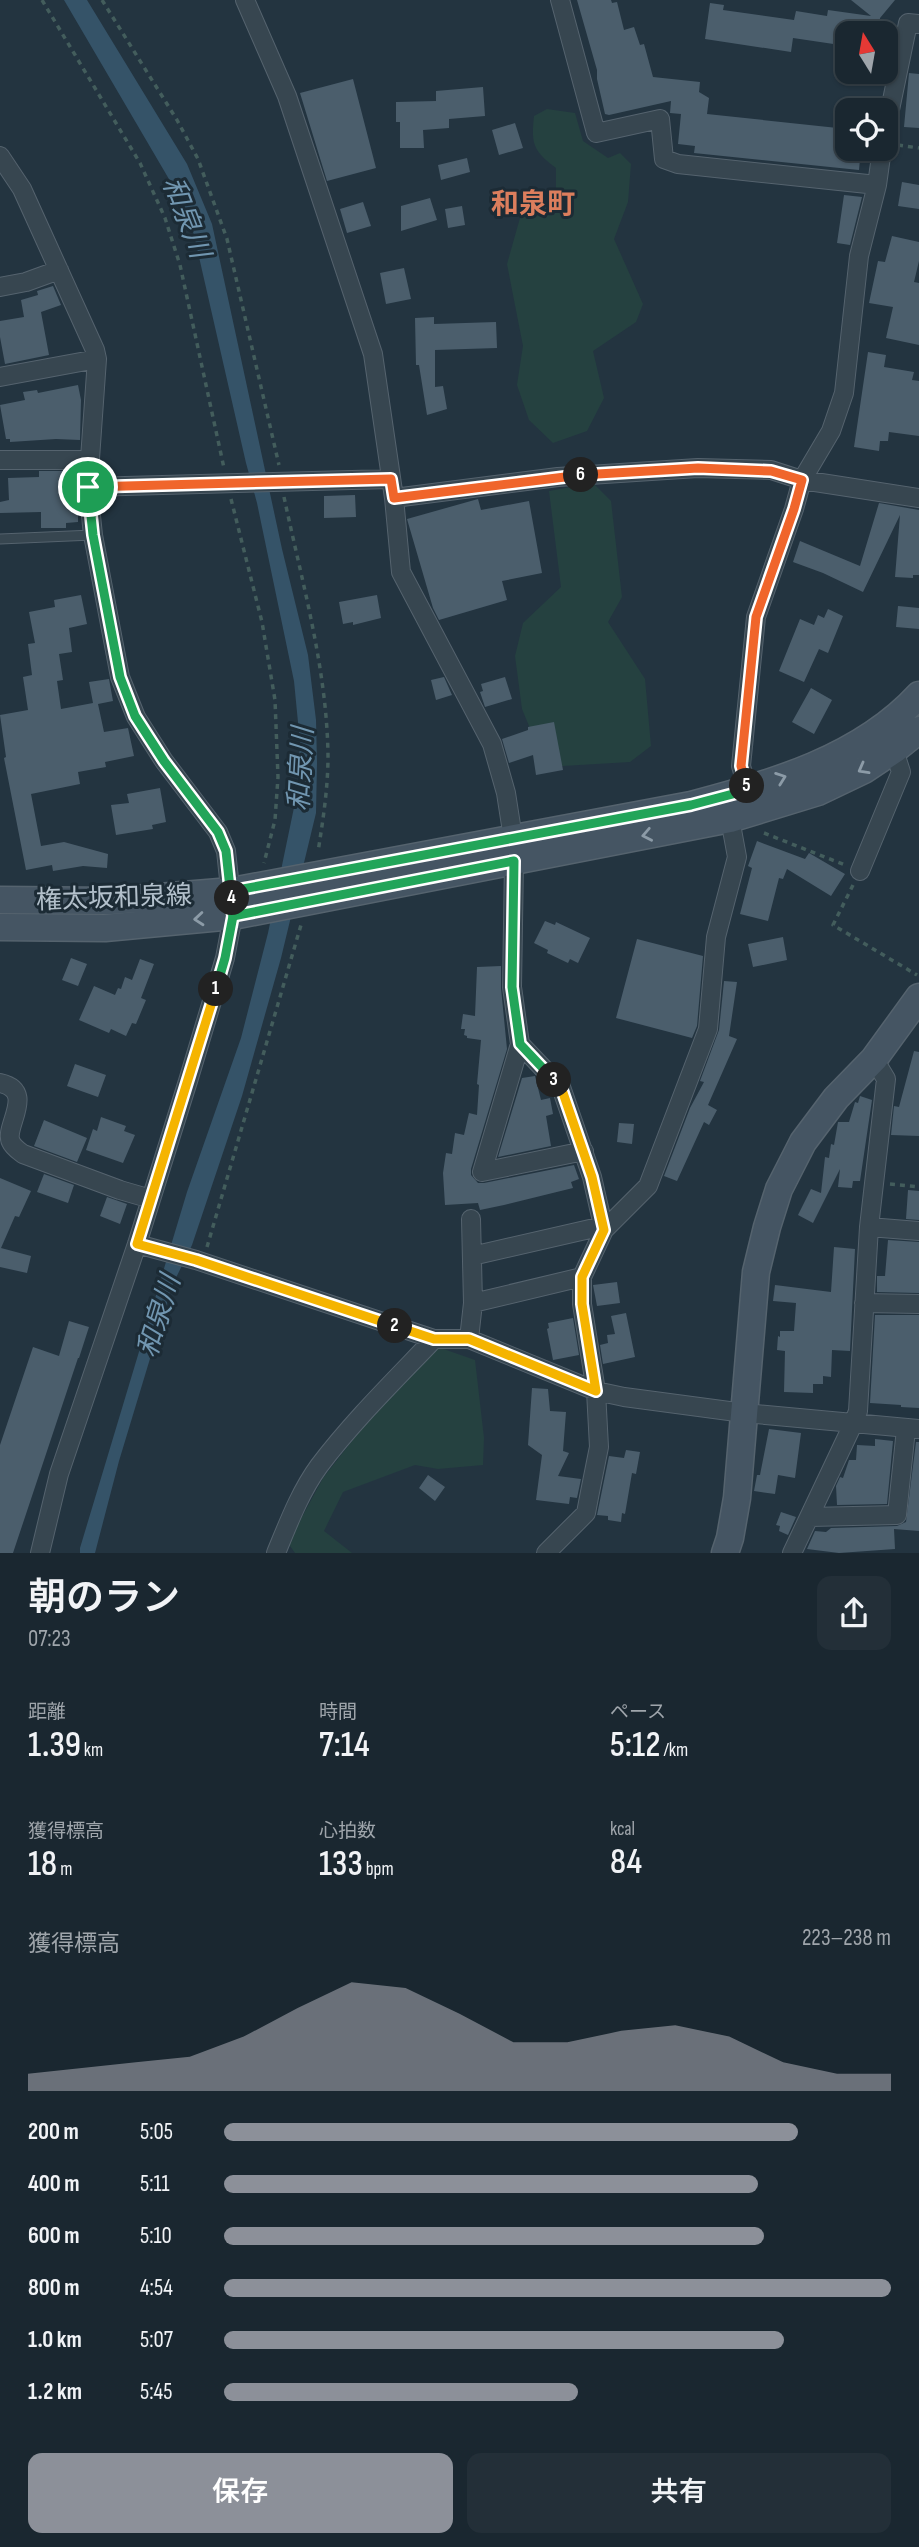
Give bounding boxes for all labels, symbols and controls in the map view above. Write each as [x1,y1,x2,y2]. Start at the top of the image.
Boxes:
north arrow [835,21,898,84]
map controls [835,21,898,161]
button: locate [835,98,898,161]
water label: 和泉川 [155,172,217,265]
district label: 和泉町 [491,188,575,221]
pin [58,457,118,517]
pin: 6 [564,458,598,492]
text: 6 [576,463,585,486]
icon: arrive [69,468,107,506]
water label: 和泉川 [283,723,320,812]
one-way arrow [858,761,871,774]
pin: 5 [730,768,764,804]
one-way arrow [775,772,787,786]
text: 5 [742,774,751,797]
one-way arrow [641,827,653,842]
street label: 権太坂和泉線 [36,880,193,917]
pin: 4 [215,880,250,916]
text: 4 [227,886,236,909]
one-way arrow [193,911,204,926]
pin: 1 [198,972,234,1006]
text: 1 [212,977,219,1000]
pin: 3 [536,1062,572,1098]
text: 3 [549,1068,558,1091]
water label: 和泉川 [131,1269,188,1361]
pin: 2 [378,1308,412,1344]
text: 2 [390,1314,399,1337]
text: 朝のラン [28,1576,180,1621]
button: share [817,1576,891,1650]
text: 07:23 [28,1625,71,1653]
text: 距離 [28,1701,66,1724]
text: 時間 [319,1701,357,1724]
text: ペース [610,1701,666,1724]
text: 1.39 [28,1724,81,1767]
text: 7:14 [319,1724,370,1767]
text: 5:12 [610,1724,661,1767]
text: km [81,1739,103,1762]
text: /km [661,1739,688,1762]
text: kcal [610,1818,635,1841]
text: 獲得標高 [28,1820,104,1843]
text: 心拍数 [319,1820,376,1843]
text: 84 [610,1841,642,1884]
text: 18 [28,1843,57,1886]
text: 133 [319,1843,363,1886]
text: m [57,1858,72,1881]
text: bpm [363,1858,394,1881]
text: 223–238 m [802,1924,891,1952]
text: 獲得標高 [28,1930,120,1958]
text: 200 m [28,2118,79,2146]
text: 5:05 [140,2118,173,2146]
text: 400 m [28,2170,79,2198]
text: 5:11 [140,2170,170,2198]
text: 600 m [28,2222,80,2250]
text: 5:10 [140,2222,172,2250]
text: 800 m [28,2274,80,2302]
text: 4:54 [140,2274,173,2302]
text: 1.0 km [28,2326,82,2354]
text: 5:07 [140,2326,173,2354]
text: 1.2 km [28,2378,82,2406]
text: 5:45 [140,2378,172,2406]
button: 保存 [28,2453,453,2533]
button: 共有 [467,2453,891,2533]

